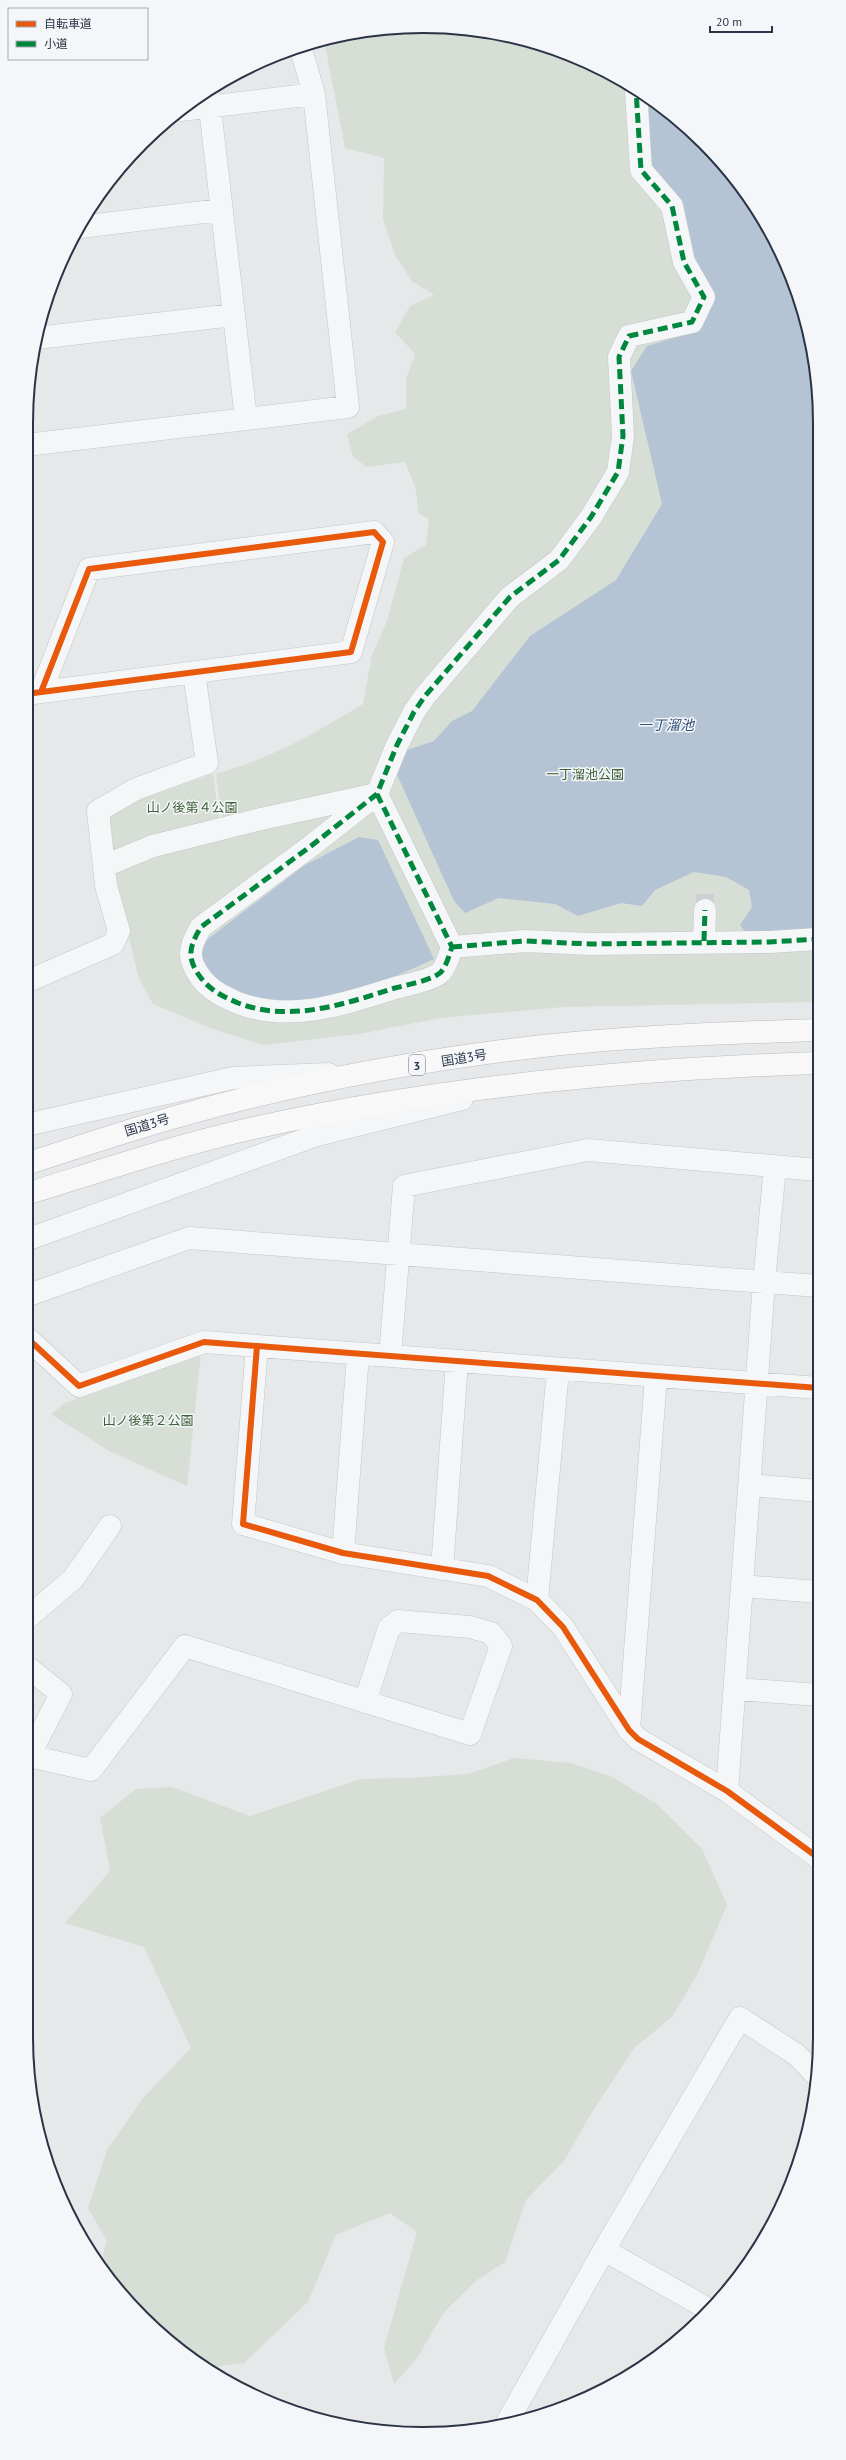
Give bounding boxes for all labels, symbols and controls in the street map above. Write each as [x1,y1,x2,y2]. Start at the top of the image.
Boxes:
legend [8,8,148,60]
scale bar [710,8,772,34]
text: 20 m [716,14,742,29]
text: 自転車道 [44,16,92,31]
text: 小道 [44,36,68,51]
water label: 一丁溜池 [638,716,696,734]
park label: 一丁溜池公園 [546,766,624,783]
park label: 山ノ後第４公園 [146,799,238,816]
street label: 国道3号 [440,1046,488,1070]
road number: 3 [409,1055,425,1075]
street label: 国道3号 [122,1110,172,1140]
park label: 山ノ後第２公園 [102,1412,194,1429]

